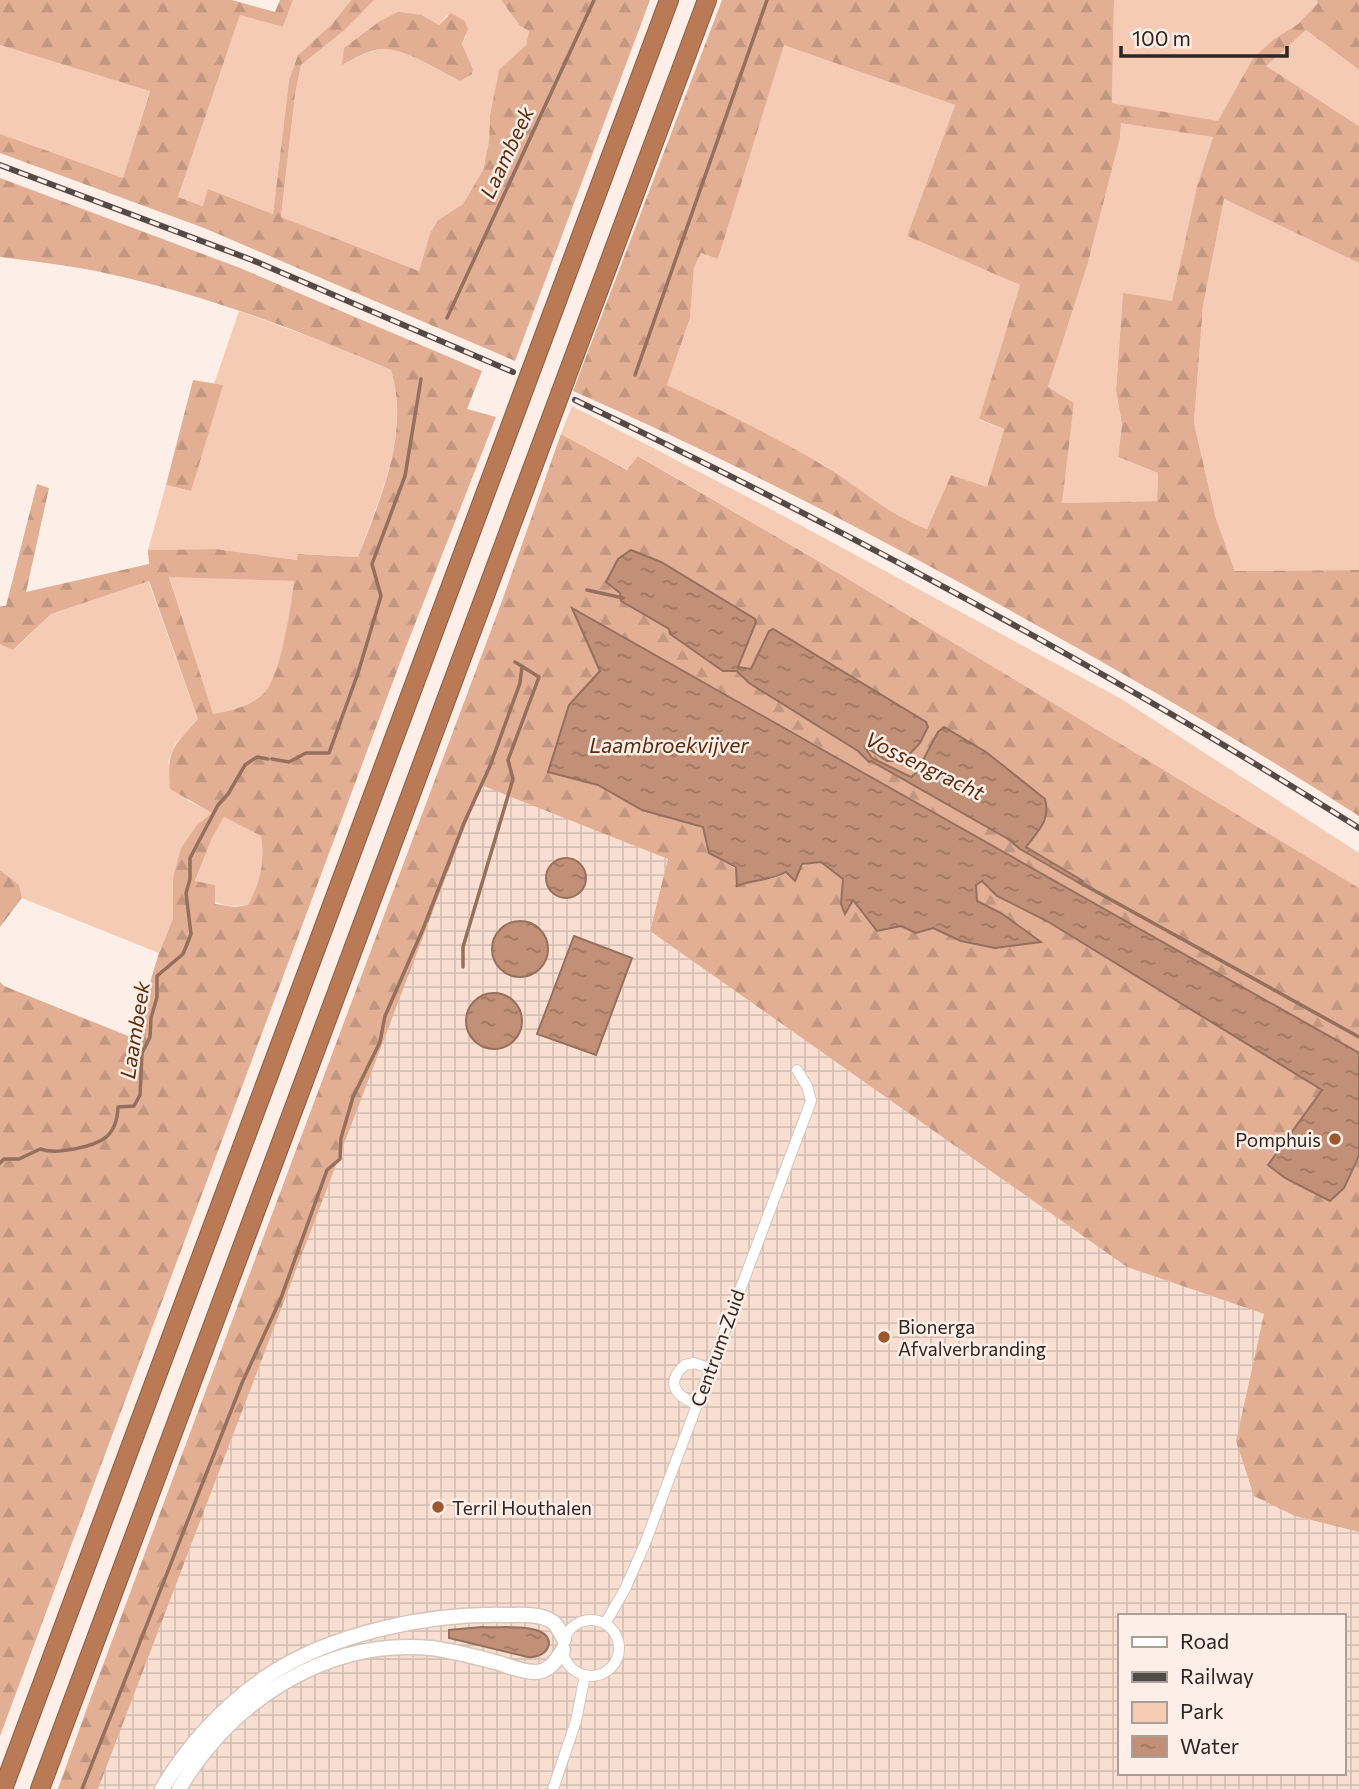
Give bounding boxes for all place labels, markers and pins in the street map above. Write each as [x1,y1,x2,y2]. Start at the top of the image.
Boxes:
place label: Pomphuis [1235,1128,1321,1151]
marker: Pomphuis [1327,1131,1343,1147]
place label: Bionerga Afvalverbranding [898,1315,1046,1360]
marker: Bionerga Afvalverbranding [876,1329,892,1345]
place label: Terril Houthalen [452,1496,592,1519]
marker: Terril Houthalen [430,1499,446,1515]

